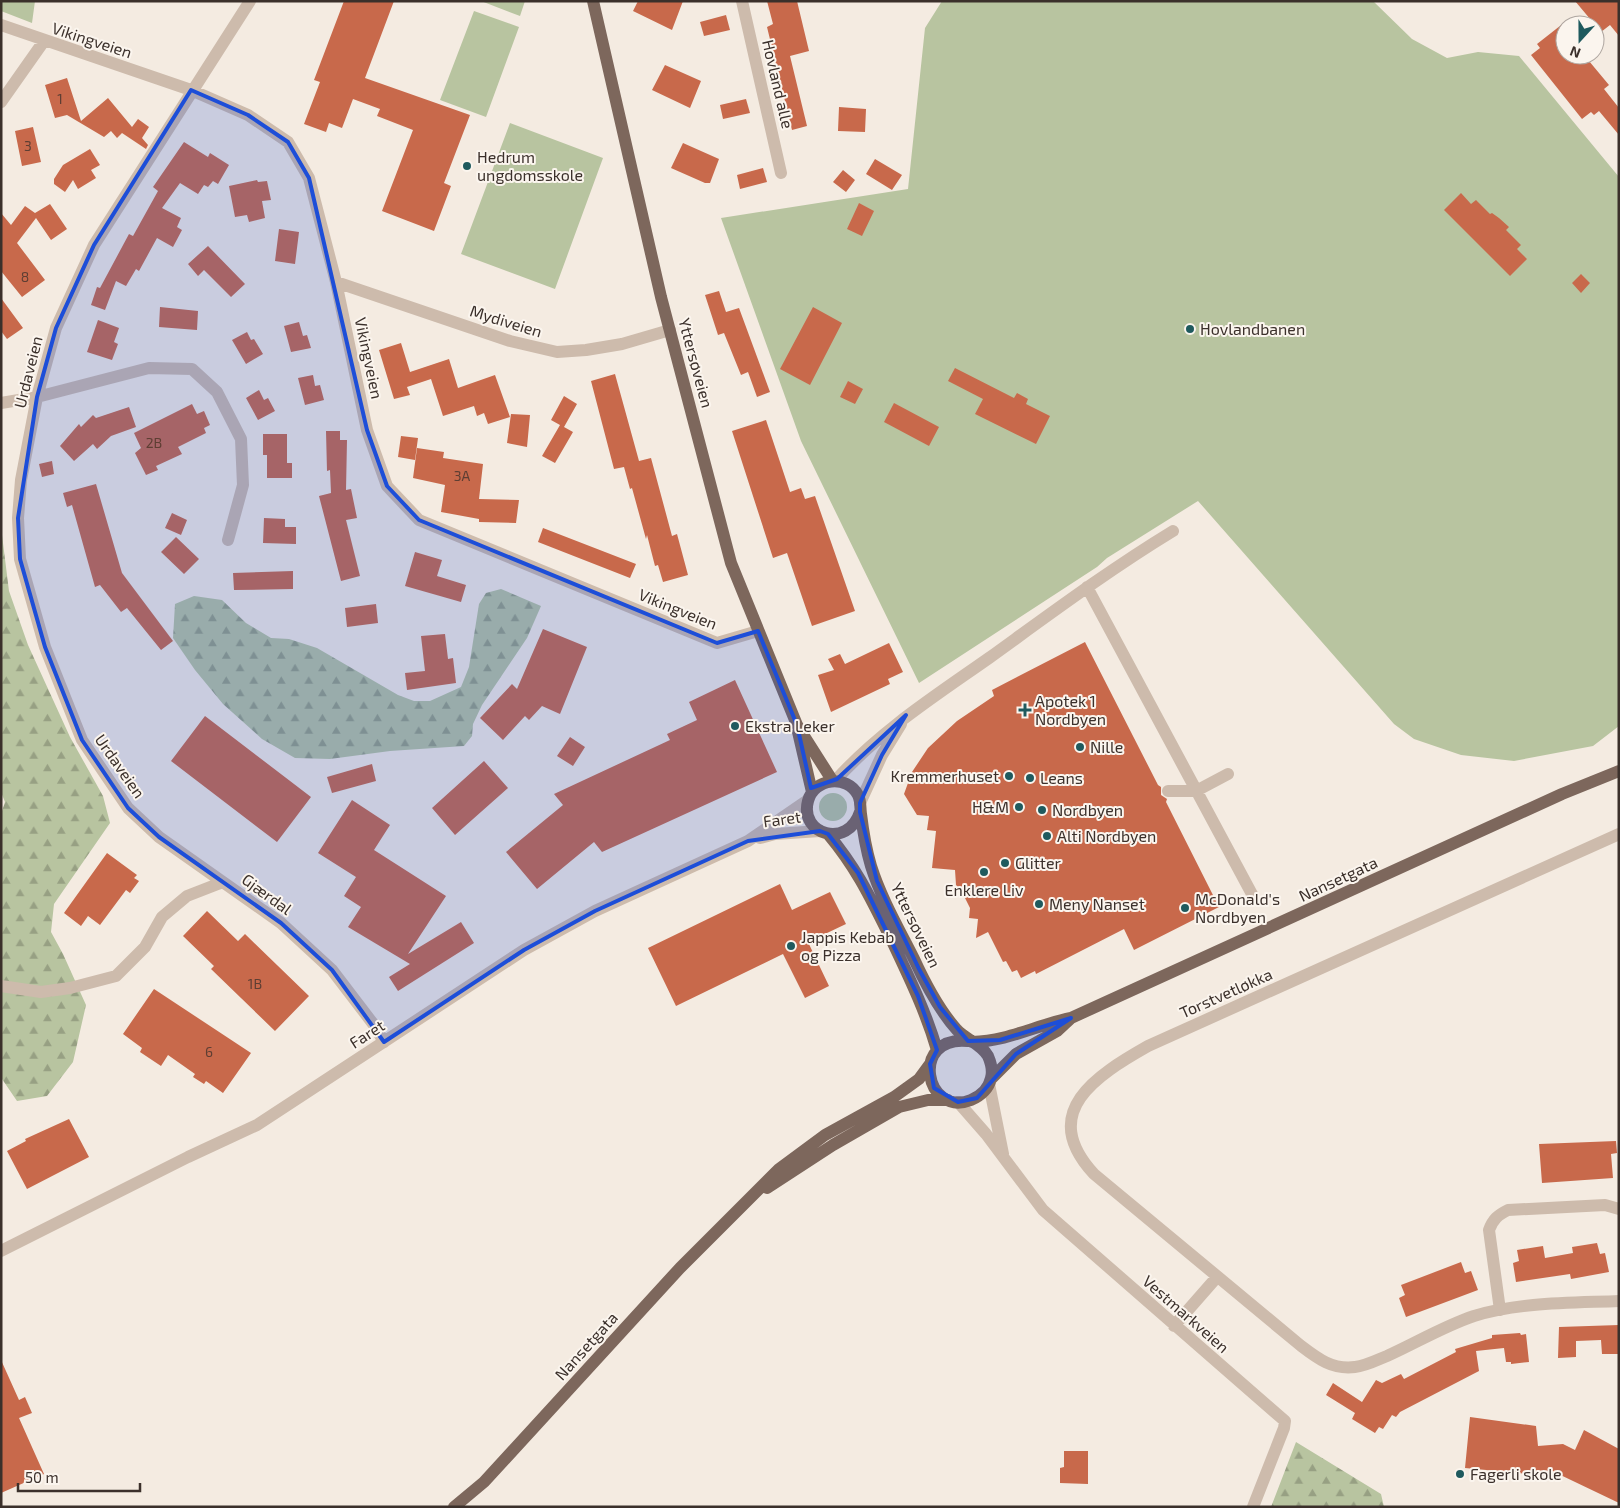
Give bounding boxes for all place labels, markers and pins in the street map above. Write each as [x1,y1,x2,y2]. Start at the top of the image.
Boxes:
place label: Hedrum ungdomsskole [477,147,583,184]
marker: Hedrum ungdomsskole [461,160,473,172]
place label: Hovlandbanen [1200,319,1305,338]
marker: Hovlandbanen [1184,323,1196,335]
place label: Apotek 1 Nordbyen [1035,691,1106,728]
marker: Apotek 1 Nordbyen [1019,704,1031,716]
place label: Ekstra Leker [745,716,835,735]
marker: Ekstra Leker [729,720,741,732]
place label: Nille [1090,737,1123,756]
marker: Nille [1074,741,1086,753]
place label: Kremmerhuset [890,766,999,785]
place label: Leans [1040,768,1083,787]
marker: Kremmerhuset [1003,770,1015,782]
marker: Leans [1024,772,1036,784]
place label: H&M [972,797,1009,816]
place label: Nordbyen [1052,800,1123,819]
marker: H&M [1013,801,1025,813]
marker: Nordbyen [1036,804,1048,816]
place label: Alti Nordbyen [1057,826,1156,845]
marker: Alti Nordbyen [1041,830,1053,842]
place label: Glitter [1015,853,1062,872]
marker: Glitter [999,857,1011,869]
marker: Enklere Liv [978,866,990,878]
place label: Enklere Liv [945,880,1024,899]
place label: McDonald's Nordbyen [1195,889,1280,926]
place label: Meny Nanset [1049,894,1145,913]
marker: Meny Nanset [1033,898,1045,910]
marker: McDonald's Nordbyen [1179,902,1191,914]
place label: Jappis Kebab og Pizza [801,927,894,964]
marker: Jappis Kebab og Pizza [785,940,797,952]
place label: Fagerli skole [1470,1464,1562,1483]
marker: Fagerli skole [1454,1468,1466,1480]

